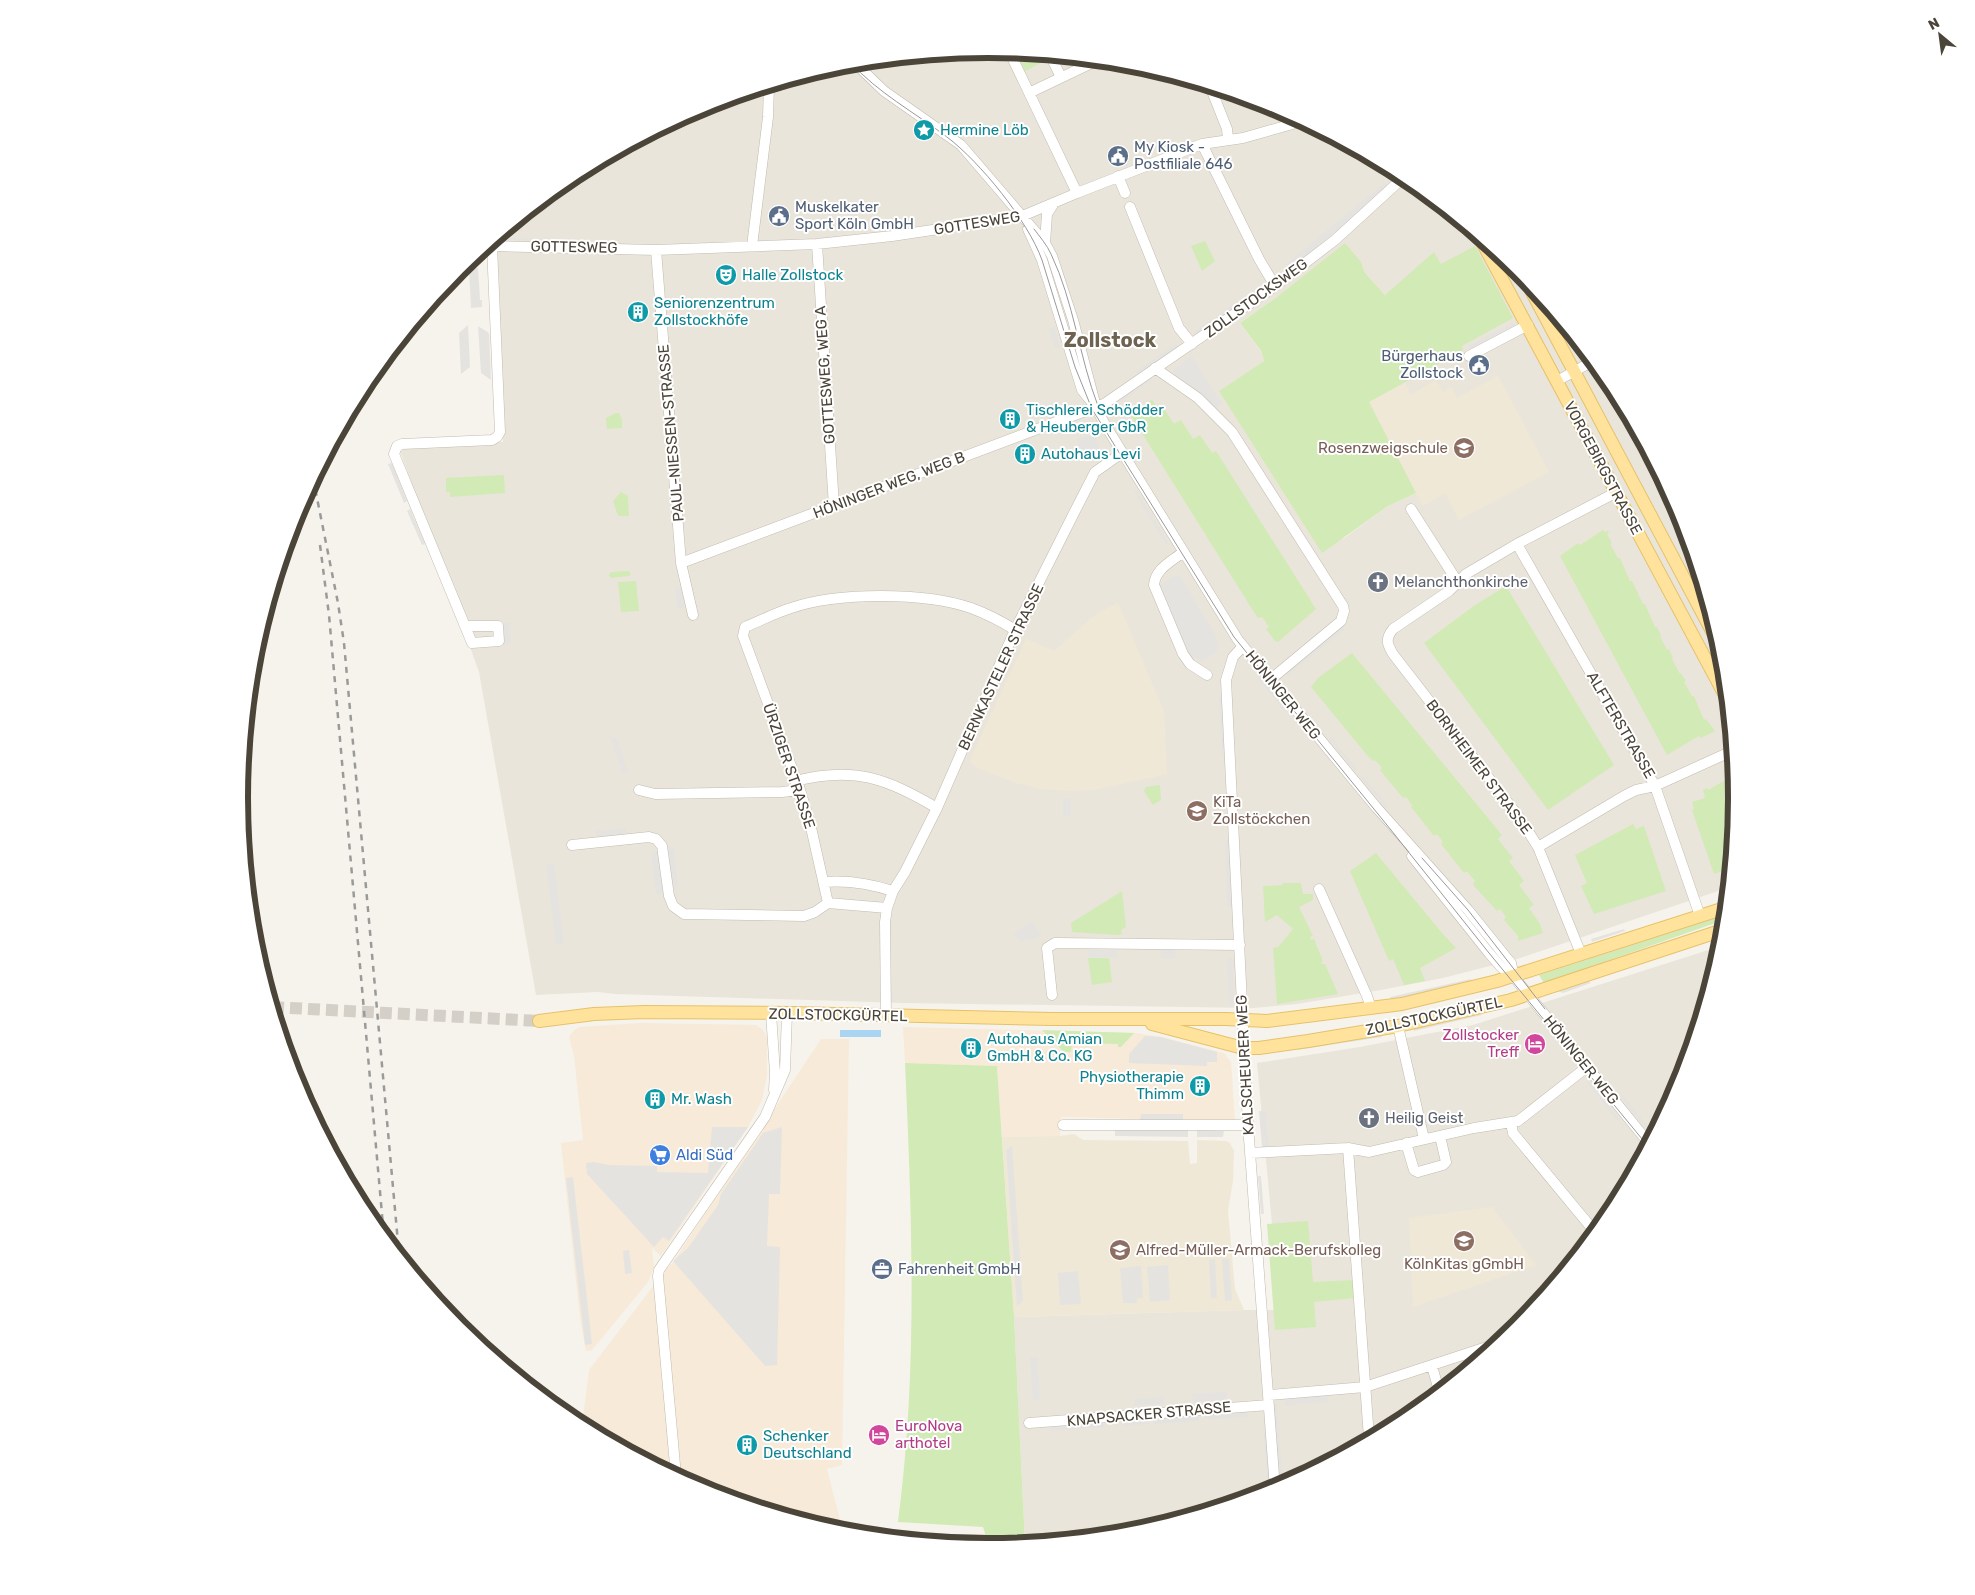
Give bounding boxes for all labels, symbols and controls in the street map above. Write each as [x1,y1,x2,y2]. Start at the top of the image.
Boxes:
north arrow [1915,10,1965,60]
text: N [1925,14,1942,34]
place icon: Hermine Löb [912,118,936,142]
place label: Hermine Löb [940,121,1029,139]
place label: My Kiosk - Postfiliale 646 [1134,138,1233,173]
public building icon: My Kiosk - Postfiliale 646 [1106,144,1130,168]
place label: Muskelkater Sport Köln GmbH [795,198,914,233]
public building icon: Muskelkater Sport Köln GmbH [767,204,791,228]
street label: GOTTESWEG [933,207,1021,239]
street label: GOTTESWEG [530,237,618,257]
street label: ZOLLSTOCKSWEG [1201,255,1311,341]
theatre icon: Halle Zollstock [714,263,738,287]
place label: Halle Zollstock [742,266,843,284]
place label: Seniorenzentrum Zollstockhöfe [654,294,775,329]
building icon: Seniorenzentrum Zollstockhöfe [626,300,650,324]
street label: GOTTESWEG, WEG A [811,305,839,445]
district label: Zollstock [1064,328,1157,352]
street label: PAUL-NIESSEN-STRASSE [654,344,688,522]
place label: Bürgerhaus Zollstock [1381,347,1463,382]
public building icon: Bürgerhaus Zollstock [1467,353,1491,377]
street label: VORGEBIRGSTRASSE [1560,398,1646,538]
place label: Tischlerei Schödder & Heuberger GbR [1026,401,1164,436]
building icon: Tischlerei Schödder & Heuberger GbR [998,407,1022,431]
school or university icon: Rosenzweigschule [1452,436,1476,460]
place label: Rosenzweigschule [1318,439,1448,457]
building icon: Autohaus Levi [1013,442,1037,466]
place label: Autohaus Levi [1041,445,1141,463]
street label: HÖNINGER WEG, WEG B [810,448,968,522]
church icon: Melanchthonkirche [1366,570,1390,594]
place label: Melanchthonkirche [1394,573,1528,591]
street label: BERNKASTELER STRASSE [954,581,1048,753]
street label: HÖNINGER WEG [1242,647,1324,743]
street label: ALFTERSTRASSE [1583,668,1659,782]
street label: BORNHEIMER STRASSE [1422,696,1536,838]
street label: ÜRZIGER STRASSE [759,701,819,831]
place label: KiTa Zollstöckchen [1213,793,1310,828]
school or university icon: KiTa Zollstöckchen [1185,799,1209,823]
street label: ZOLLSTOCKGÜRTEL [1364,993,1504,1039]
street label: KALSCHEURER WEG [1232,994,1258,1136]
street label: ZOLLSTOCKGÜRTEL [768,1005,908,1025]
street label: HÖNINGER WEG [1540,1012,1622,1108]
place label: Zollstocker Treff [1442,1026,1520,1061]
place label: Autohaus Amian GmbH & Co. KG [987,1030,1102,1065]
hotel icon: Zollstocker Treff [1523,1032,1547,1056]
building icon: Autohaus Amian GmbH & Co. KG [959,1036,983,1060]
place label: Physiotherapie Thimm [1079,1068,1184,1103]
building icon: Physiotherapie Thimm [1188,1074,1212,1098]
building icon: Mr. Wash [643,1087,667,1111]
place label: Mr. Wash [671,1090,732,1108]
church icon: Heilig Geist [1357,1106,1381,1130]
place label: Heilig Geist [1385,1109,1464,1127]
supermarket icon: Aldi Süd [648,1143,672,1167]
place label: Aldi Süd [676,1146,733,1164]
school or university icon: KölnKitas gGmbH [1452,1229,1476,1253]
school or university icon: Alfred-Müller-Armack-Berufskolleg [1108,1238,1132,1262]
place label: Alfred-Müller-Armack-Berufskolleg [1136,1241,1381,1259]
place label: KölnKitas gGmbH [1404,1255,1524,1273]
office icon: Fahrenheit GmbH [870,1257,894,1281]
place label: Fahrenheit GmbH [898,1260,1021,1278]
street label: KNAPSACKER STRASSE [1066,1398,1232,1430]
place label: EuroNova arthotel [895,1417,962,1452]
hotel icon: EuroNova arthotel [867,1423,891,1447]
place label: Schenker Deutschland [763,1427,852,1462]
building icon: Schenker Deutschland [735,1433,759,1457]

